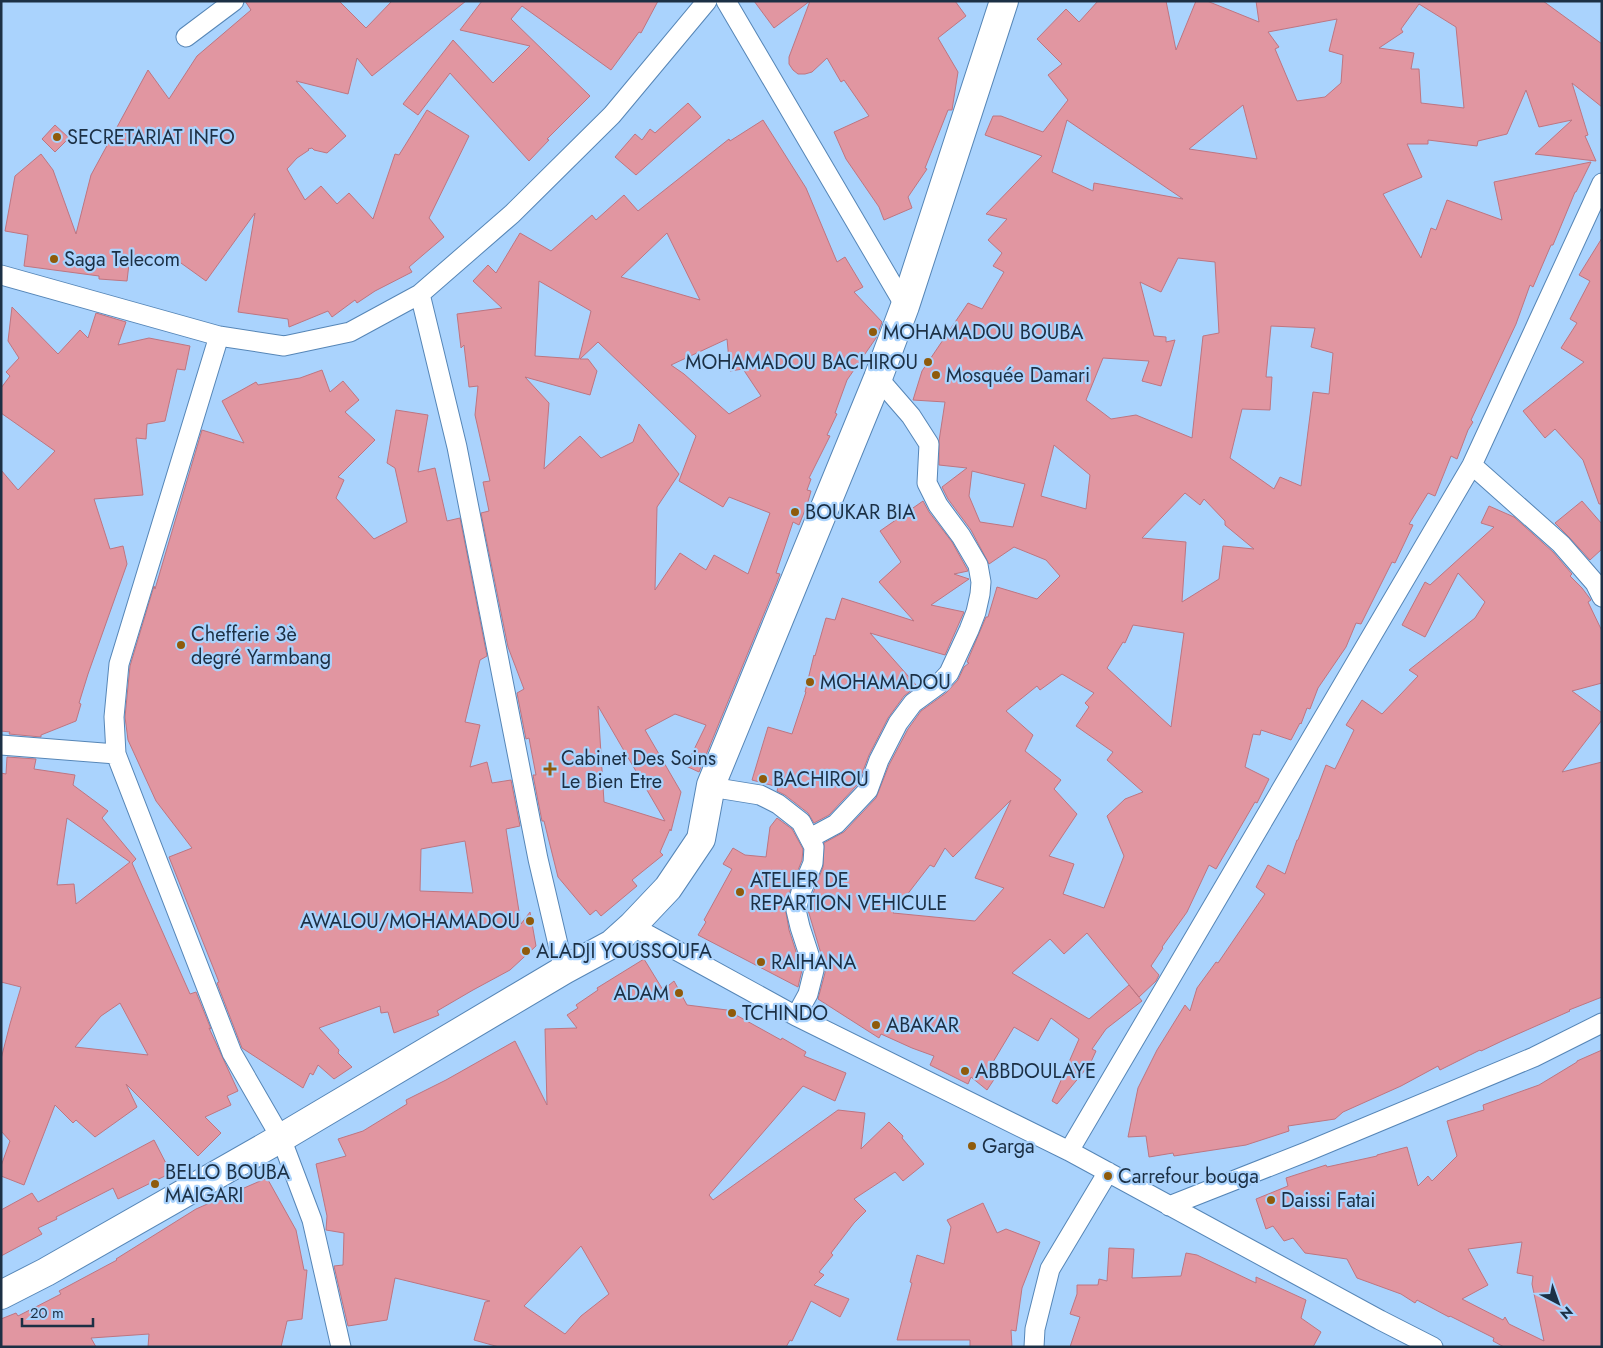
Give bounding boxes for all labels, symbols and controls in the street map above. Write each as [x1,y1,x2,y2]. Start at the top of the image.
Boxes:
place label: SECRETARIAT INFO [67,123,235,152]
marker: SECRETARIAT INFO [51,131,63,143]
place label: Saga Telecom [64,245,180,274]
marker: Saga Telecom [48,253,60,265]
place label: MOHAMADOU BOUBA [883,318,1084,347]
marker: MOHAMADOU BOUBA [867,326,879,338]
place label: MOHAMADOU BACHIROU [685,348,918,377]
marker: MOHAMADOU BACHIROU [922,356,934,368]
place label: Mosquée Damari [946,361,1090,390]
marker: Mosquée Damari [930,369,942,381]
place label: BOUKAR BIA [805,498,916,527]
marker: BOUKAR BIA [789,506,801,518]
place label: Chefferie 3è degré Yarmbang [191,620,331,672]
marker: Chefferie 3è degré Yarmbang [175,639,187,651]
place label: MOHAMADOU [820,668,951,697]
marker: MOHAMADOU [804,676,816,688]
place label: Cabinet Des Soins Le Bien Etre [561,744,716,796]
marker: Cabinet Des Soins Le Bien Etre [543,762,557,776]
place label: BACHIROU [773,765,869,794]
marker: BACHIROU [757,773,769,785]
place label: ATELIER DE REPARTION VEHICULE [750,866,947,918]
marker: ATELIER DE REPARTION VEHICULE [734,886,746,898]
place label: AWALOU/MOHAMADOU [300,907,520,936]
marker: AWALOU/MOHAMADOU [524,915,536,927]
place label: ALADJI YOUSSOUFA [536,937,713,966]
marker: ALADJI YOUSSOUFA [520,945,532,957]
place label: RAIHANA [771,948,857,977]
marker: RAIHANA [755,956,767,968]
place label: ADAM [613,979,669,1008]
marker: ADAM [673,987,685,999]
place label: TCHINDO [742,999,828,1028]
marker: TCHINDO [726,1007,738,1019]
place label: ABAKAR [886,1011,959,1040]
marker: ABAKAR [870,1019,882,1031]
place label: ABBDOULAYE [975,1057,1096,1086]
marker: ABBDOULAYE [959,1065,971,1077]
place label: Garga [982,1132,1035,1161]
marker: Garga [966,1140,978,1152]
place label: BELLO BOUBA MAIGARI [165,1158,291,1210]
place label: Carrefour bouga [1118,1162,1259,1191]
marker: Carrefour bouga [1102,1170,1114,1182]
marker: BELLO BOUBA MAIGARI [149,1178,161,1190]
place label: Daissi Fatai [1281,1186,1375,1215]
marker: Daissi Fatai [1265,1194,1277,1206]
north arrow [1533,1278,1583,1328]
scale bar [22,1296,94,1328]
text: 20 m [30,1302,64,1324]
text: N [1556,1302,1577,1324]

